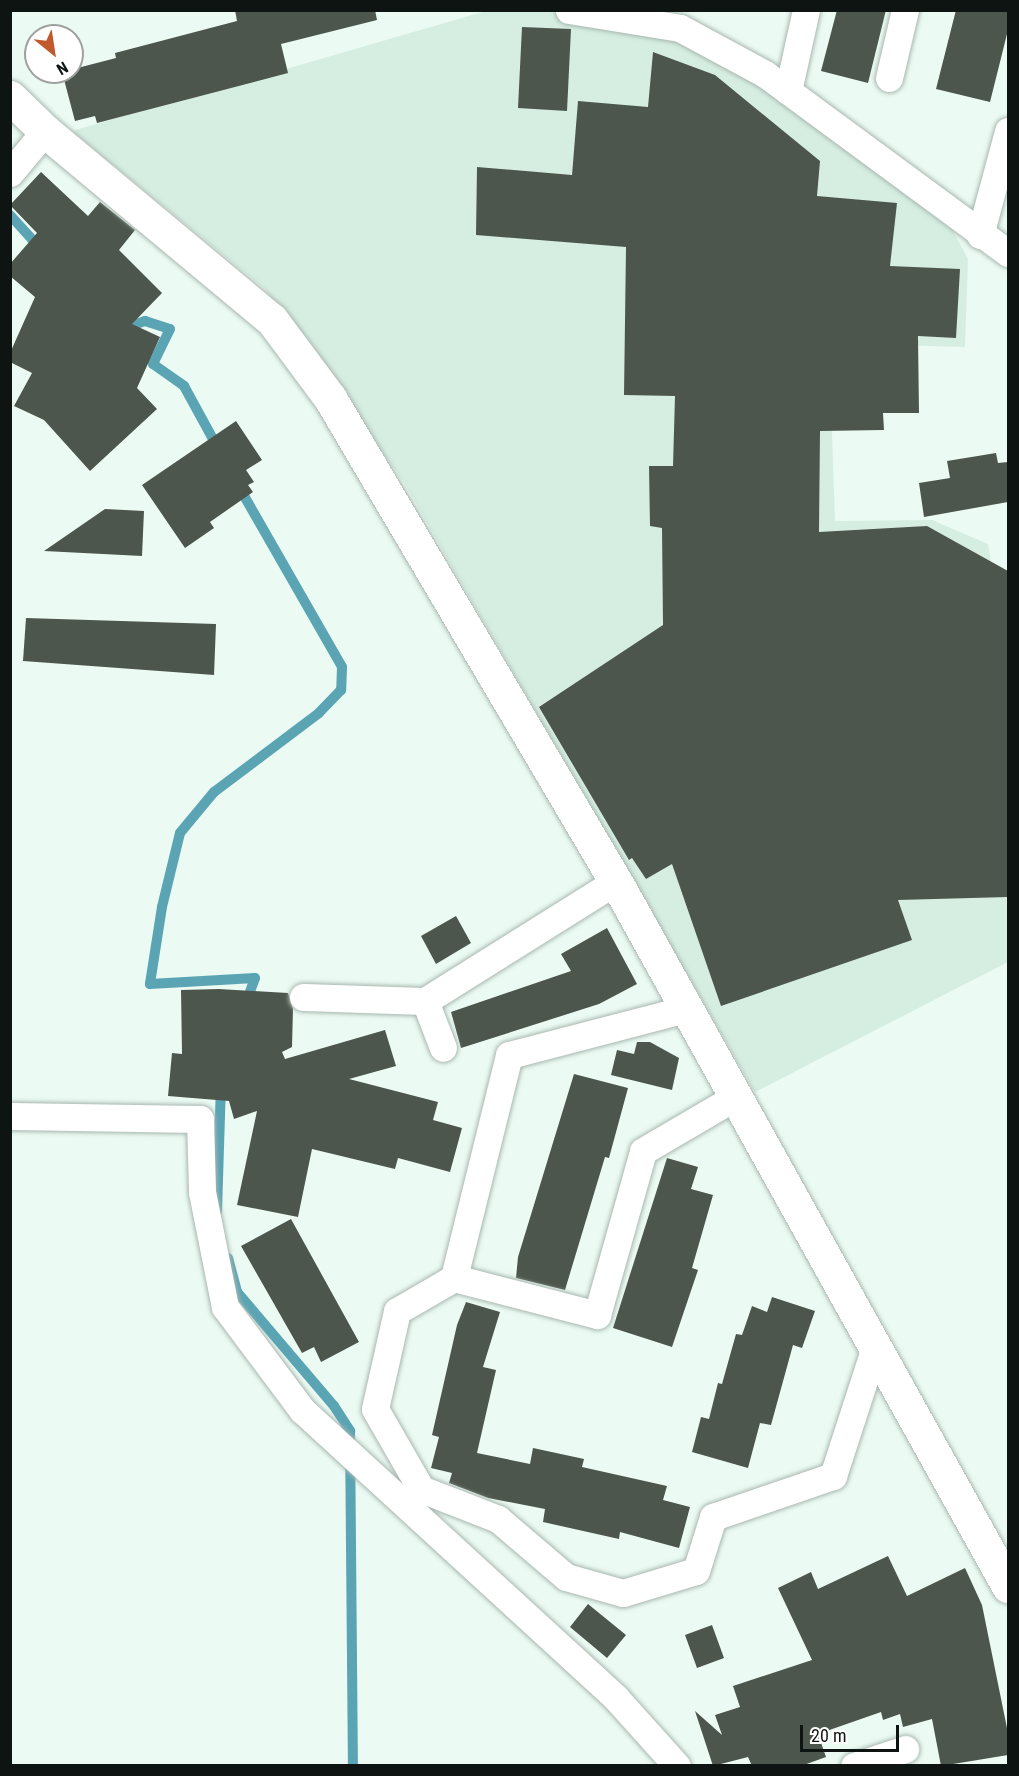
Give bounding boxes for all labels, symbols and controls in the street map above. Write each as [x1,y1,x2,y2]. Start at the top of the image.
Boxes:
north arrow [24,24,84,84]
text: N [53,58,71,79]
scale bar [803,1713,902,1751]
text: 20 m [811,1725,846,1746]

